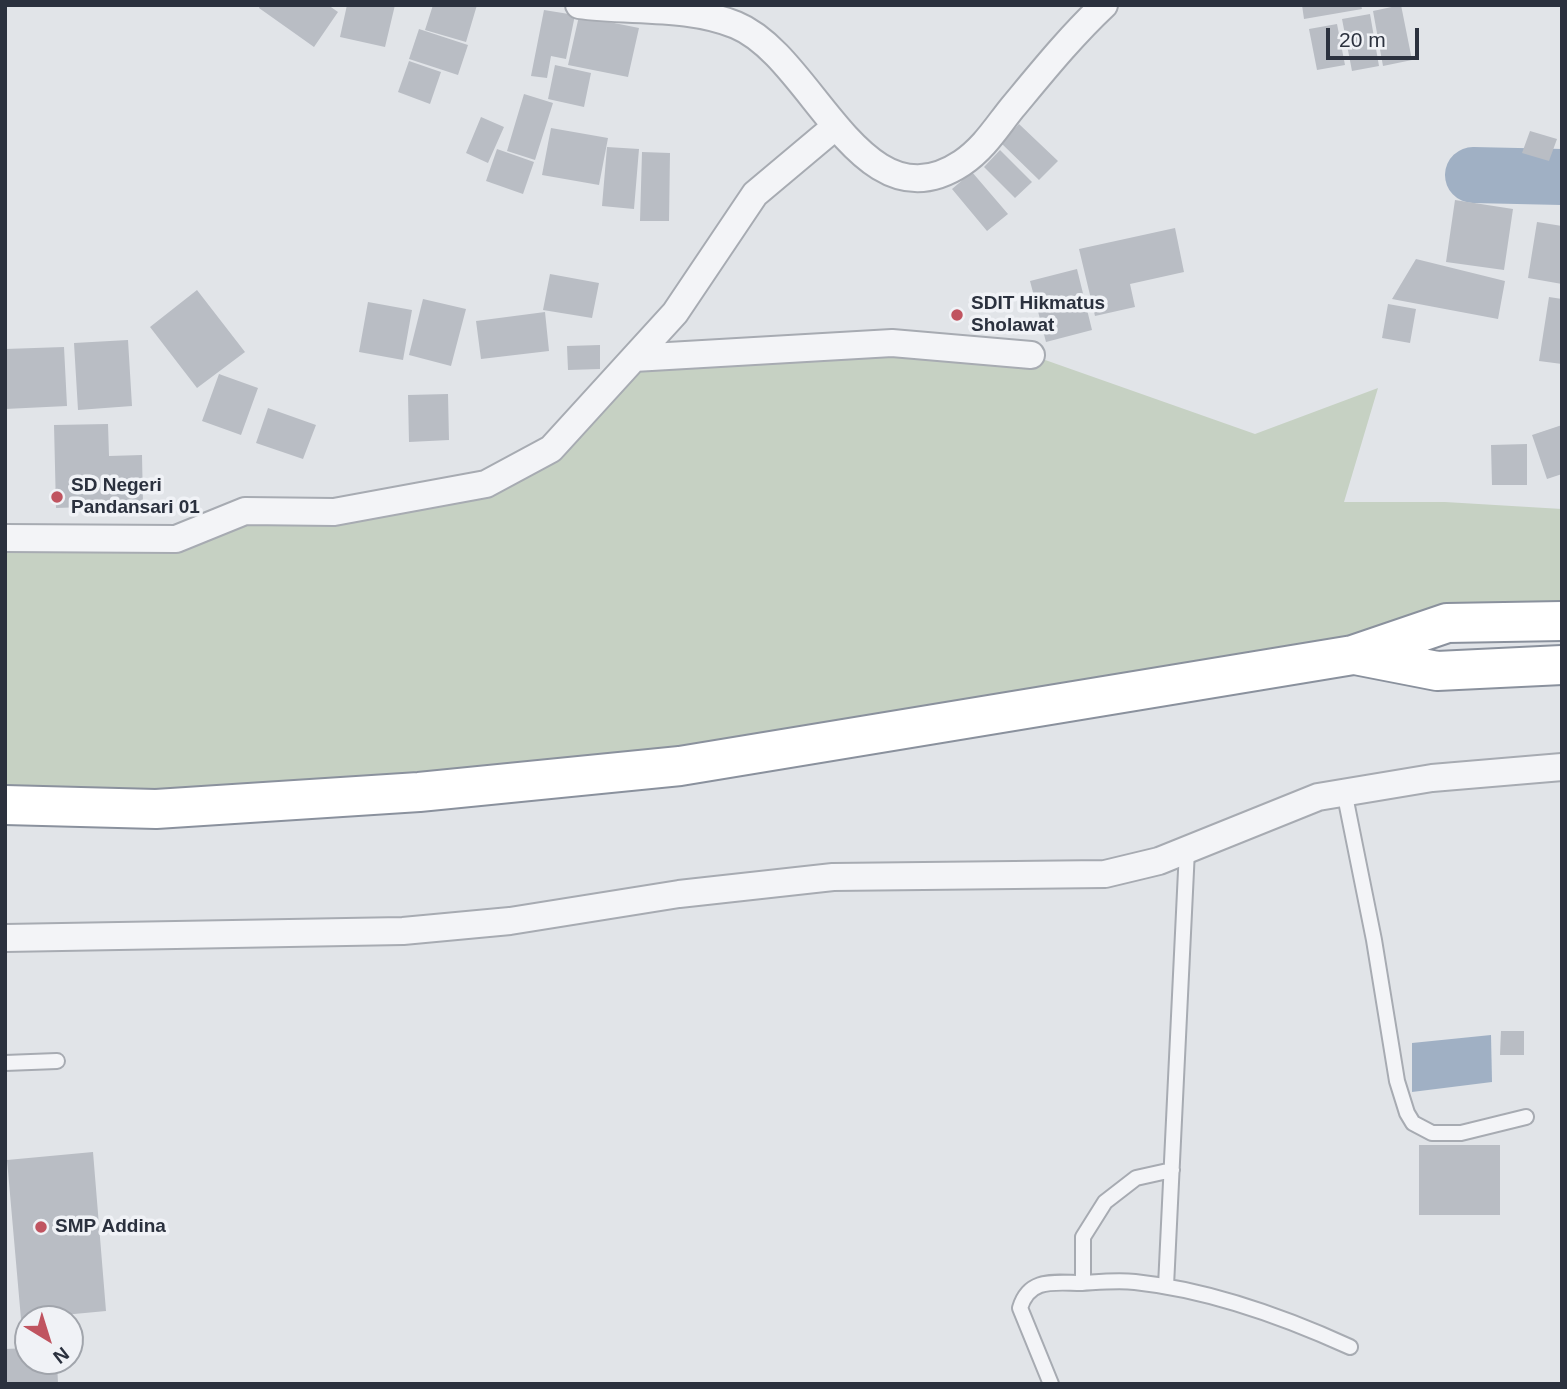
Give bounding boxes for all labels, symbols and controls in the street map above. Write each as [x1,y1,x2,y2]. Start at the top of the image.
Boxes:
scale bar [1329,14,1422,58]
text: 20 m [1339,28,1386,51]
place label: SDIT Hikmatus Sholawat [971,293,1105,337]
marker: SDIT Hikmatus Sholawat [949,307,965,323]
place label: SD Negeri Pandansari 01 [71,475,200,519]
marker: SD Negeri Pandansari 01 [49,489,65,505]
place label: SMP Addina [55,1216,166,1238]
marker: SMP Addina [33,1219,49,1235]
north arrow [14,1305,84,1375]
text: N [49,1343,73,1368]

